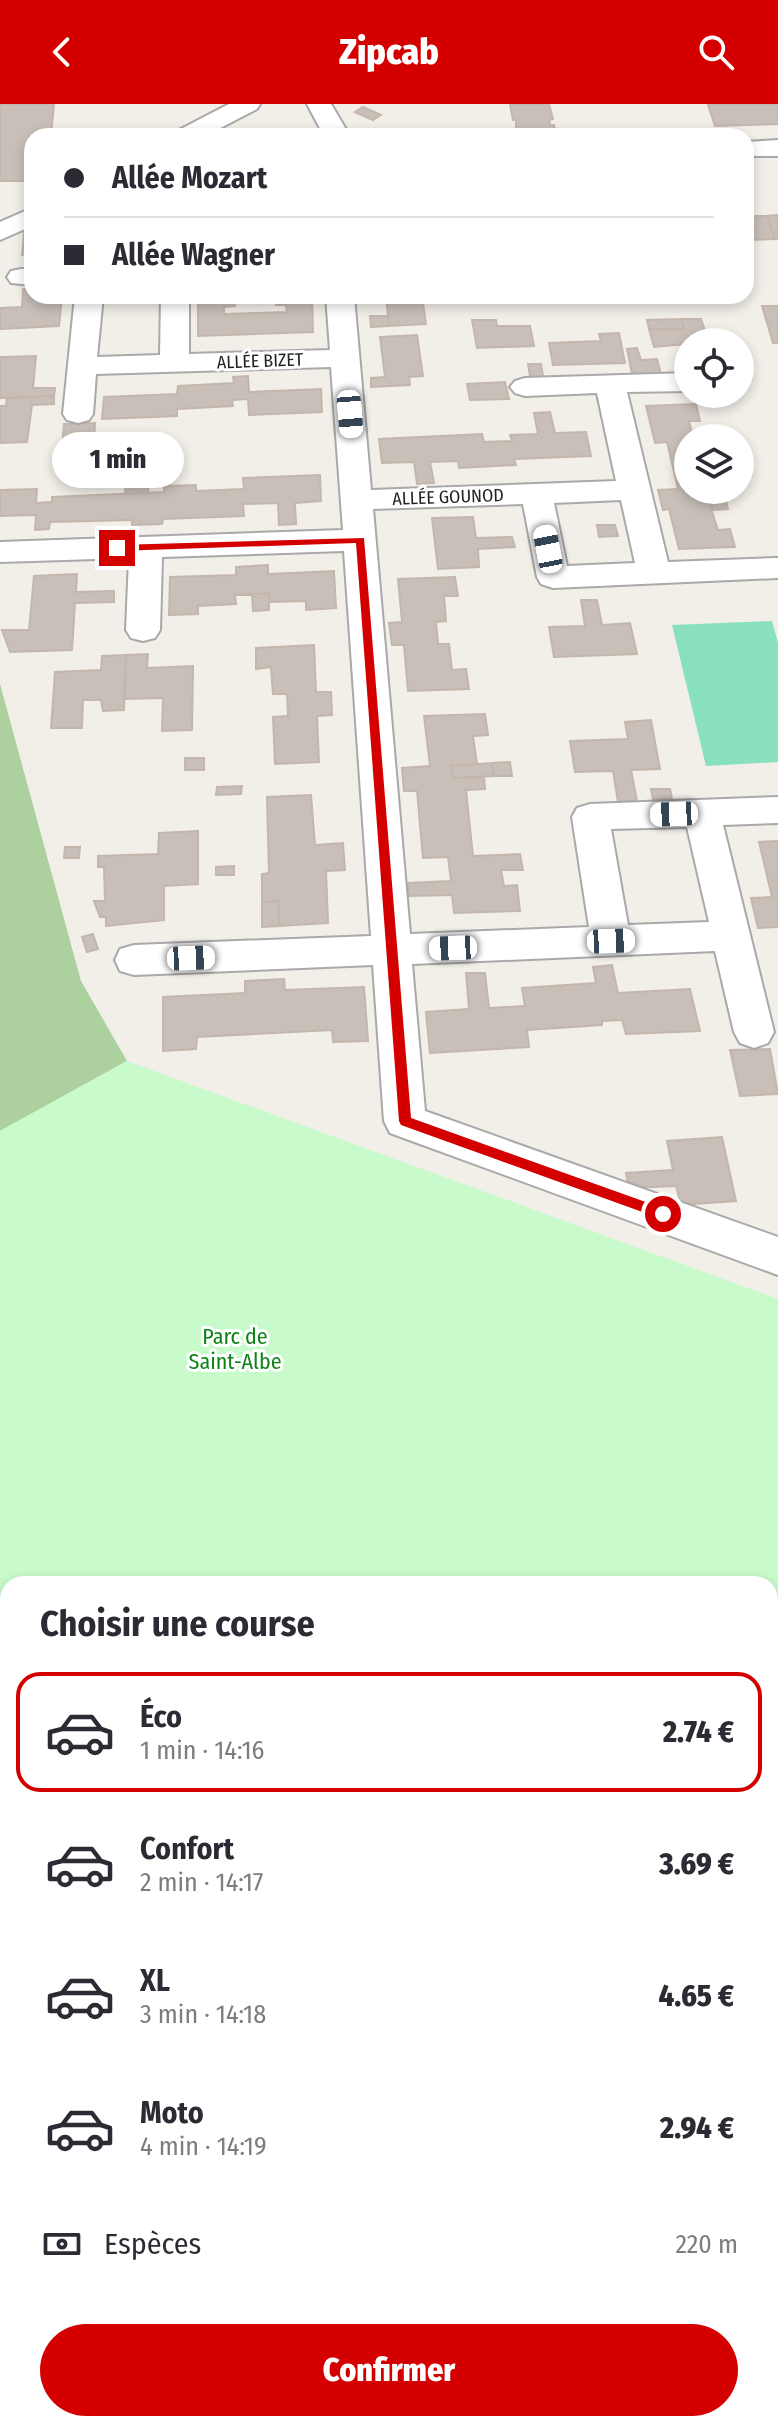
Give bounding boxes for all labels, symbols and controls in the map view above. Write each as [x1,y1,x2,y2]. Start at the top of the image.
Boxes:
icon: back [40,30,84,74]
text: Zipcab [339,30,439,74]
icon: search [694,30,738,74]
text: Allée Mozart [112,160,267,196]
text: Allée Wagner [112,237,275,273]
map controls [674,328,754,504]
button: locate [674,328,754,408]
street label: ALLÉE BIZET [216,347,304,374]
car [336,389,364,439]
button: layers [674,424,754,504]
callout: 1 min [51,432,183,488]
text: 1 min [90,444,146,475]
street label: ALLÉE GOUNOD [392,483,504,510]
car [532,523,564,575]
route end [99,530,135,566]
car [650,801,698,827]
car [587,928,635,954]
car [429,935,477,961]
car [167,945,215,971]
route start [645,1196,681,1232]
park label: Parc de Saint-Albe [189,1323,282,1375]
text: Choisir une course [40,1602,315,1646]
icon: car [44,1696,116,1768]
text: Éco [140,1699,182,1735]
text: 2.74 € [663,1714,734,1750]
text: 1 min · 14:16 [140,1735,264,1766]
icon: car [44,1828,116,1900]
text: Confort [140,1831,234,1867]
text: 3.69 € [659,1846,734,1882]
text: 2 min · 14:17 [140,1867,263,1898]
icon: car [44,1960,116,2032]
text: XL [140,1963,170,1999]
text: 4.65 € [659,1978,734,2014]
text: 3 min · 14:18 [140,1999,266,2030]
icon: car [44,2092,116,2164]
text: Moto [140,2095,204,2131]
text: 2.94 € [660,2110,734,2146]
text: 4 min · 14:19 [140,2131,267,2162]
icon: cash [40,2222,84,2266]
text: Espèces [104,2226,201,2262]
text: 220 m [675,2229,738,2260]
button: Confirmer [40,2324,738,2416]

